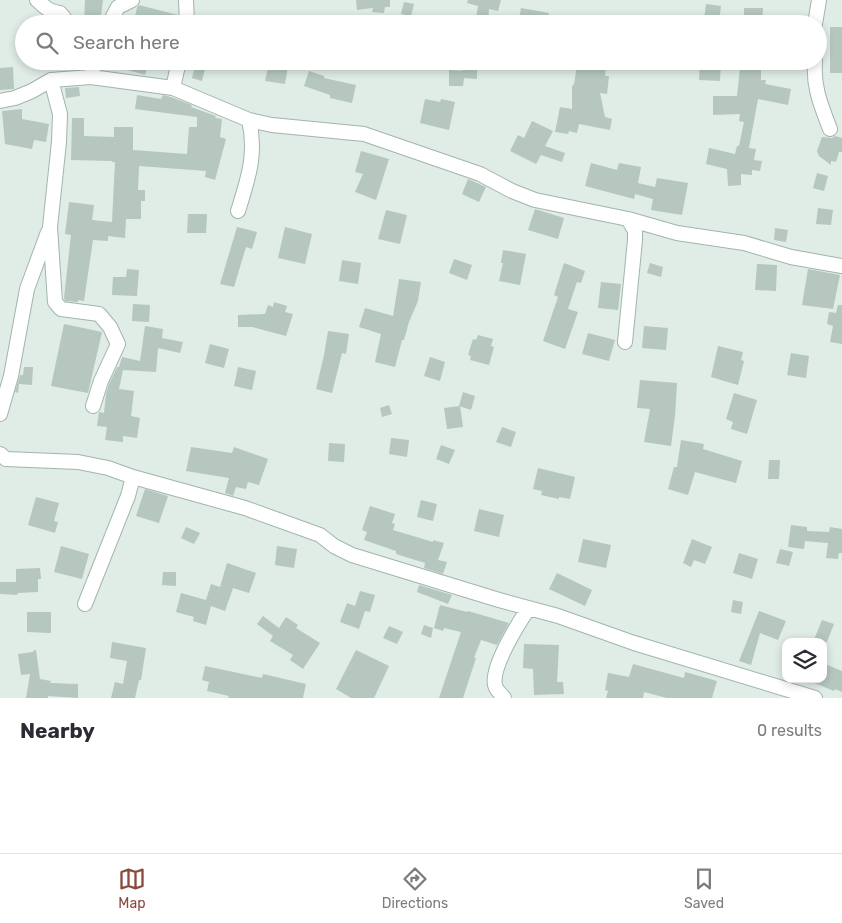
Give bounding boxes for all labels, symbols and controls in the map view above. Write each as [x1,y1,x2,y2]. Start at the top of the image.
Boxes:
search box [15,15,827,70]
icon: search [33,29,61,57]
text: Search here [73,31,180,54]
map controls [782,638,827,683]
button: layers [782,638,827,683]
text: Nearby [20,718,95,743]
text: 0 results [757,721,822,740]
tab: Map [118,865,146,912]
tab: Directions [382,865,448,912]
tab: Saved [684,865,724,912]

